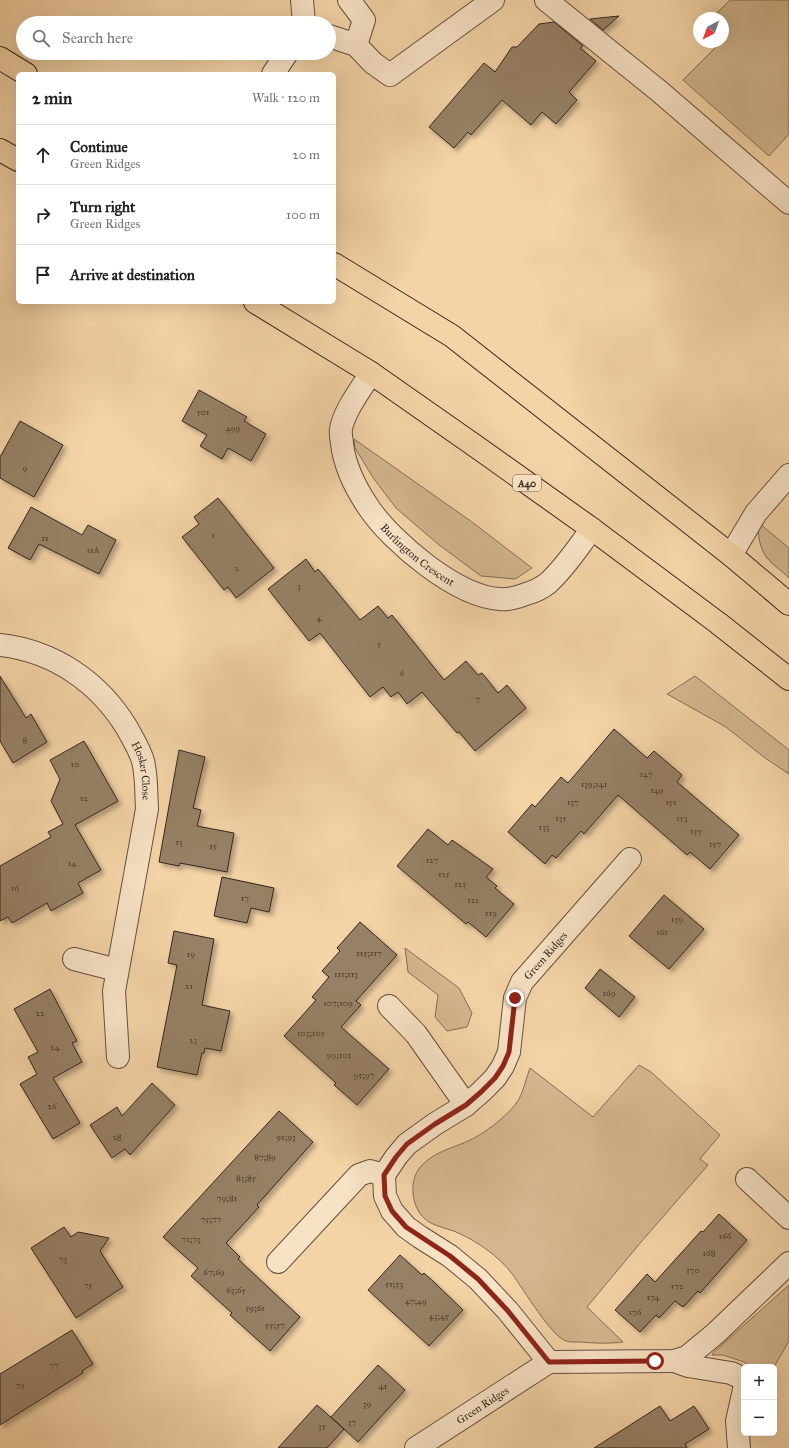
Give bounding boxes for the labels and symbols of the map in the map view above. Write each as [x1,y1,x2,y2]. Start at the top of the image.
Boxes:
north arrow [693,12,729,48]
house number: 501 [197,406,210,417]
house number: 499 [226,422,241,433]
house number: 9 [23,462,28,473]
road number: A40 [513,475,541,491]
street label: Burlington Crescent [377,521,457,589]
house number: 1 [211,529,215,540]
house number: 11 [41,532,49,543]
house number: 11A [86,544,100,555]
house number: 2 [235,562,240,573]
house number: 3 [297,580,301,591]
house number: 4 [316,612,322,623]
house number: 5 [377,638,382,649]
house number: 6 [400,667,405,678]
house number: 7 [476,693,481,704]
house number: 8 [23,734,28,745]
street label: Hosker Close [129,739,153,801]
house number: 10 [71,758,79,769]
house number: 147 [640,768,653,779]
house number: 139;141 [581,778,608,789]
house number: 149 [650,784,664,795]
house number: 12 [80,792,89,803]
house number: 137 [567,796,579,807]
house number: 151 [665,796,677,807]
house number: 135 [555,812,567,823]
house number: 153 [676,812,688,823]
house number: 133 [539,821,550,832]
house number: 155 [690,825,703,836]
house number: 13 [175,836,183,847]
house number: 157 [709,838,721,849]
house number: 15 [209,840,218,851]
house number: 127 [426,854,438,865]
house number: 14 [68,857,77,868]
house number: 125 [438,868,451,879]
house number: 123 [454,878,466,889]
house number: 16 [11,882,19,893]
house number: 17 [241,892,249,903]
house number: 121 [467,894,479,905]
house number: 119 [485,907,497,918]
house number: 159 [671,913,683,924]
house number: 161 [656,926,668,937]
street label: Green Ridges [521,929,570,982]
house number: 115;117 [356,947,382,958]
house number: 19 [187,948,195,959]
house number: 111;113 [334,968,358,979]
house number: 21 [185,980,193,991]
house number: 169 [603,987,616,998]
route end [506,989,524,1007]
house number: 107;109 [323,997,353,1008]
house number: 22 [36,1007,45,1018]
house number: 103;105 [297,1027,326,1038]
house number: 23 [189,1034,197,1045]
house number: 24 [50,1041,61,1052]
house number: 99;101 [327,1049,352,1060]
house number: 95;97 [353,1069,375,1080]
house number: 26 [47,1100,57,1111]
house number: 28 [112,1131,122,1142]
house number: 91;93 [276,1131,296,1142]
house number: 87;89 [254,1151,276,1162]
house number: 83;85 [236,1172,257,1183]
house number: 79;81 [217,1192,238,1203]
house number: 75;77 [200,1213,222,1224]
house number: 166 [719,1230,732,1241]
house number: 71;73 [181,1233,201,1244]
house number: 168 [703,1247,716,1258]
house number: 73 [59,1253,68,1264]
house number: 170 [686,1264,700,1275]
house number: 67;69 [203,1266,225,1277]
house number: 51;53 [385,1278,403,1289]
house number: 75 [84,1279,93,1290]
house number: 172 [671,1280,684,1291]
house number: 63;65 [226,1284,247,1295]
house number: 174 [646,1291,661,1302]
house number: 47;49 [405,1295,427,1306]
house number: 59;61 [245,1302,265,1313]
house number: 176 [629,1306,642,1317]
house number: 43;45 [429,1310,450,1321]
house number: 55;57 [265,1319,285,1330]
route start [646,1352,664,1370]
house number: 77 [49,1359,59,1370]
house number: 79 [15,1379,25,1390]
house number: 41 [379,1380,388,1391]
street label: Green Ridges [454,1384,511,1427]
house number: 39 [363,1398,371,1409]
house number: 37 [348,1416,356,1427]
house number: 35 [318,1420,327,1431]

